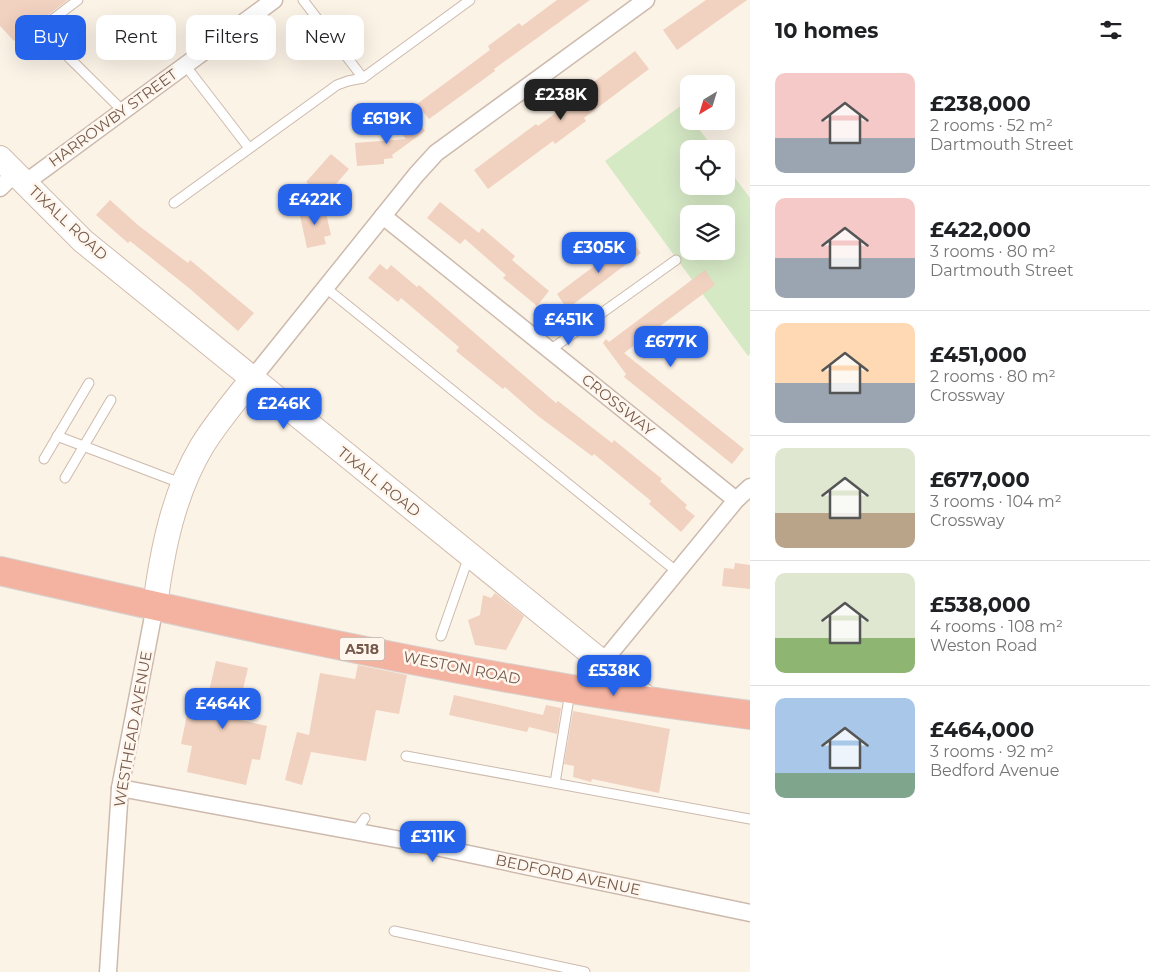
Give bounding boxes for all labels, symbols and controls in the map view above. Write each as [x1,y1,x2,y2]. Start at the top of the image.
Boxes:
chip: Buy [15,15,86,60]
chip: Rent [96,15,176,60]
chip: Filters [186,15,276,60]
chip: New [286,15,364,60]
icon: filters [1097,16,1125,44]
text: 10 homes [775,18,878,43]
street label: HARROWBY STREET [45,64,181,171]
north arrow [680,75,735,130]
map controls [680,75,735,260]
pin: £238K [526,78,596,121]
text: £238K [535,85,587,104]
text: £238,000 [930,91,1031,116]
icon: home [815,93,875,153]
pin: £619K [352,102,422,145]
text: £619K [363,109,411,128]
text: 2 rooms · 52 m² [930,116,1053,135]
text: Dartmouth Street [930,135,1073,154]
button: locate [680,140,735,195]
street label: TIXALL ROAD [25,181,112,264]
pin: £422K [280,184,350,226]
text: £422K [289,190,341,209]
button: layers [680,205,735,260]
text: £422,000 [930,217,1031,242]
icon: home [815,218,875,278]
pin: £305K [564,232,634,274]
text: £305K [573,238,625,257]
text: 3 rooms · 80 m² [930,242,1056,261]
text: Dartmouth Street [930,261,1073,280]
pin: £451K [534,304,604,346]
text: £451K [545,310,593,329]
pin: £677K [636,326,706,368]
text: £677K [645,332,697,351]
text: £451,000 [930,342,1027,367]
icon: home [815,343,875,403]
text: 2 rooms · 80 m² [930,367,1056,386]
street label: CROSSWAY [578,369,659,440]
text: Crossway [930,386,1005,405]
pin: £246K [249,388,319,430]
text: £246K [258,394,310,413]
street label: TIXALL ROAD [334,442,425,521]
text: £677,000 [930,467,1030,492]
icon: home [815,468,875,528]
text: 3 rooms · 104 m² [930,492,1062,511]
text: Crossway [930,511,1005,530]
text: £538,000 [930,592,1031,617]
icon: home [815,593,875,653]
text: 4 rooms · 108 m² [930,617,1063,636]
text: Weston Road [930,636,1037,655]
road number: A518 [340,638,384,661]
street label: WESTON ROAD [402,647,522,688]
street label: WESTHEAD AVENUE [109,649,156,808]
pin: £538K [579,654,649,697]
text: £538K [588,661,640,680]
pin: £464K [188,688,258,730]
text: £464K [196,694,250,713]
text: £464,000 [930,717,1034,742]
icon: home [815,718,875,778]
text: 3 rooms · 92 m² [930,742,1054,761]
text: Bedford Avenue [930,761,1060,780]
pin: £311K [398,820,468,863]
text: £311K [411,827,455,846]
street label: BEDFORD AVENUE [494,850,642,899]

